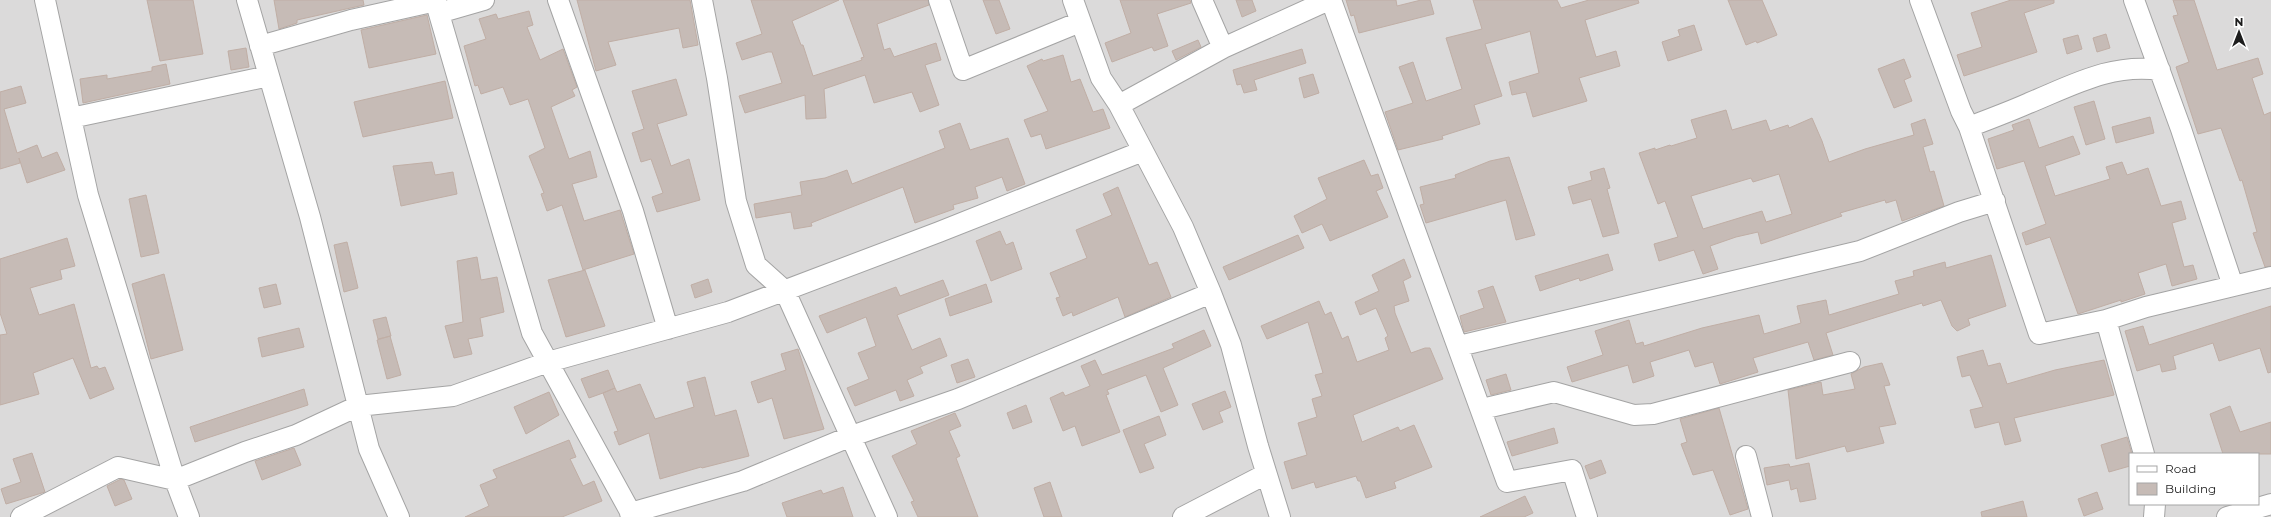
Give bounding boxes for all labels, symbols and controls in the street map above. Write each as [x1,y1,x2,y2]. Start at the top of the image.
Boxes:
north arrow [2219,12,2259,52]
text: N [2235,15,2243,29]
legend [2129,453,2259,505]
text: Road [2165,461,2196,476]
text: Building [2165,481,2216,496]

